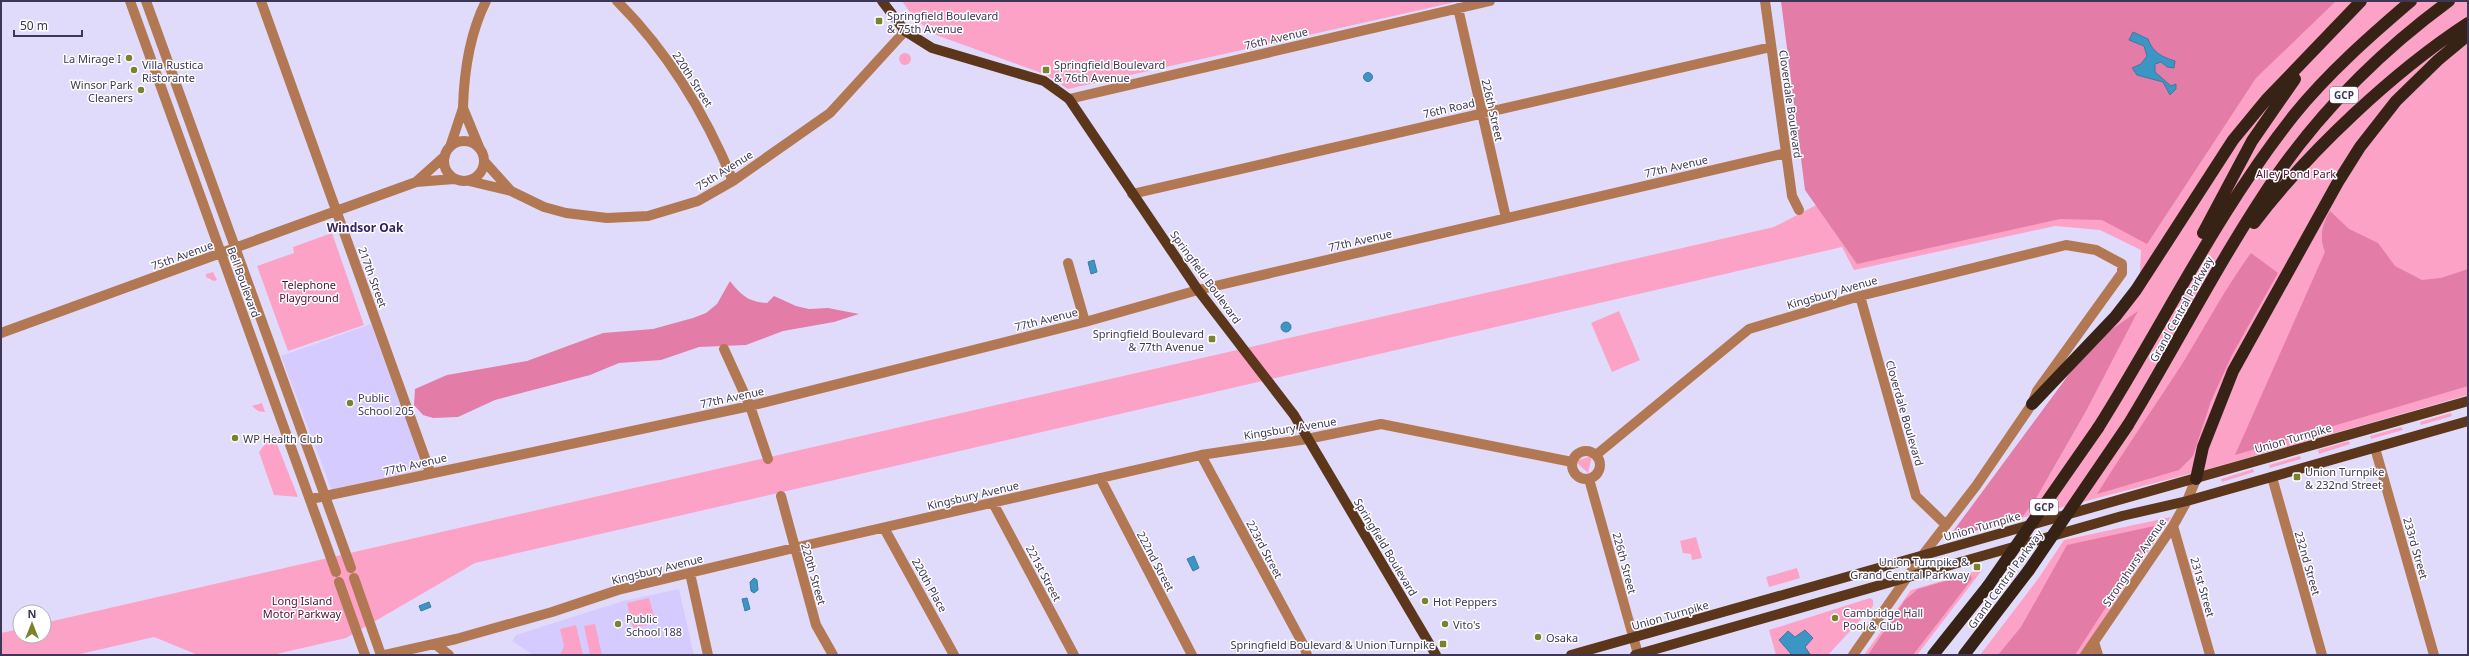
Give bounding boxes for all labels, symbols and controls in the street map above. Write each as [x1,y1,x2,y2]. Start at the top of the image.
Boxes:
place label: Springfield Boulevard & 75th Avenue [887,8,998,36]
scale bar [14,12,82,38]
marker: Springfield Boulevard & 75th Avenue [874,16,884,26]
text: 50 m [20,17,48,34]
street label: 76th Avenue [1243,23,1309,53]
street label: 220th Street [669,48,717,110]
street label: Cloverdale Boulevard [1776,49,1806,159]
place label: La Mirage I [63,51,121,66]
marker: La Mirage I [124,53,134,63]
place label: Villa Rustica Ristorante [142,57,203,85]
place label: Springfield Boulevard & 76th Avenue [1054,57,1165,85]
marker: Villa Rustica Ristorante [129,65,139,75]
marker: Springfield Boulevard & 76th Avenue [1041,65,1051,75]
place label: Winsor Park Cleaners [71,77,133,105]
street label: 226th Street [1479,78,1507,143]
marker: Winsor Park Cleaners [136,85,146,95]
road number: GCP [2330,87,2358,103]
street label: 76th Road [1422,95,1476,121]
street label: 75th Avenue [693,146,755,194]
street label: 77th Avenue [1643,151,1709,181]
park label: Alley Pond Park [2256,166,2336,181]
district label: Windsor Oak [327,219,404,236]
street label: 77th Avenue [1327,225,1393,255]
street label: Springfield Boulevard [1167,228,1245,326]
street label: 75th Avenue [149,237,215,273]
street label: Bell Boulevard [224,245,264,319]
street label: 217th Street [355,245,391,309]
street label: Grand Central Parkway [2146,253,2217,365]
street label: Kingsbury Avenue [1785,272,1879,312]
park label: Telephone Playground [279,277,339,305]
street label: 77th Avenue [1013,304,1079,334]
place label: Springfield Boulevard & 77th Avenue [1093,326,1204,354]
marker: Springfield Boulevard & 77th Avenue [1207,334,1217,344]
street label: Cloverdale Boulevard [1883,358,1927,468]
street label: 77th Avenue [699,383,765,411]
place label: Public School 205 [358,390,414,418]
marker: Public School 205 [345,398,355,408]
street label: Kingsbury Avenue [1243,413,1337,443]
street label: Union Turnpike [2253,420,2333,456]
place label: WP Health Club [243,431,323,446]
marker: WP Health Club [230,433,240,443]
street label: 77th Avenue [382,449,448,479]
place label: Union Turnpike & 232nd Street [2305,464,2384,492]
marker: Union Turnpike & 232nd Street [2292,472,2302,482]
street label: Kingsbury Avenue [926,477,1020,513]
street label: Springfield Boulevard [1351,495,1421,599]
road number: GCP [2030,499,2058,515]
street label: Union Turnpike [1942,508,2022,544]
street label: Stronghurst Avenue [2099,515,2169,609]
street label: 233rd Street [2400,515,2432,581]
street label: 223rd Street [1243,517,1287,581]
street label: Grand Central Parkway [1964,526,2046,631]
street label: 222nd Street [1134,528,1178,594]
street label: 232nd Street [2292,529,2324,597]
street label: 226th Street [1610,531,1640,595]
street label: 220th Street [798,542,830,606]
street label: 221st Street [1023,542,1065,604]
street label: Kingsbury Avenue [610,550,704,588]
place label: Union Turnpike & Grand Central Parkway [1850,554,1970,582]
street label: 220th Place [909,555,951,615]
street label: 231st Street [2187,555,2219,619]
marker: Union Turnpike & Grand Central Parkway [1972,562,1982,572]
park label: Long Island Motor Parkway [263,593,342,621]
place label: Hot Peppers [1433,594,1497,609]
marker: Hot Peppers [1420,596,1430,606]
street label: Union Turnpike [1630,597,1710,633]
north arrow [12,604,52,644]
place label: Cambridge Hall Pool & Club [1843,605,1923,633]
text: N [28,606,36,621]
place label: Public School 188 [626,611,682,639]
marker: Cambridge Hall Pool & Club [1830,613,1840,623]
place label: Vito's [1453,617,1480,632]
marker: Public School 188 [613,619,623,629]
marker: Vito's [1440,619,1450,629]
place label: Osaka [1546,630,1578,645]
marker: Osaka [1533,632,1543,642]
place label: Springfield Boulevard & Union Turnpike [1231,637,1435,652]
marker: Springfield Boulevard & Union Turnpike [1438,639,1448,649]

